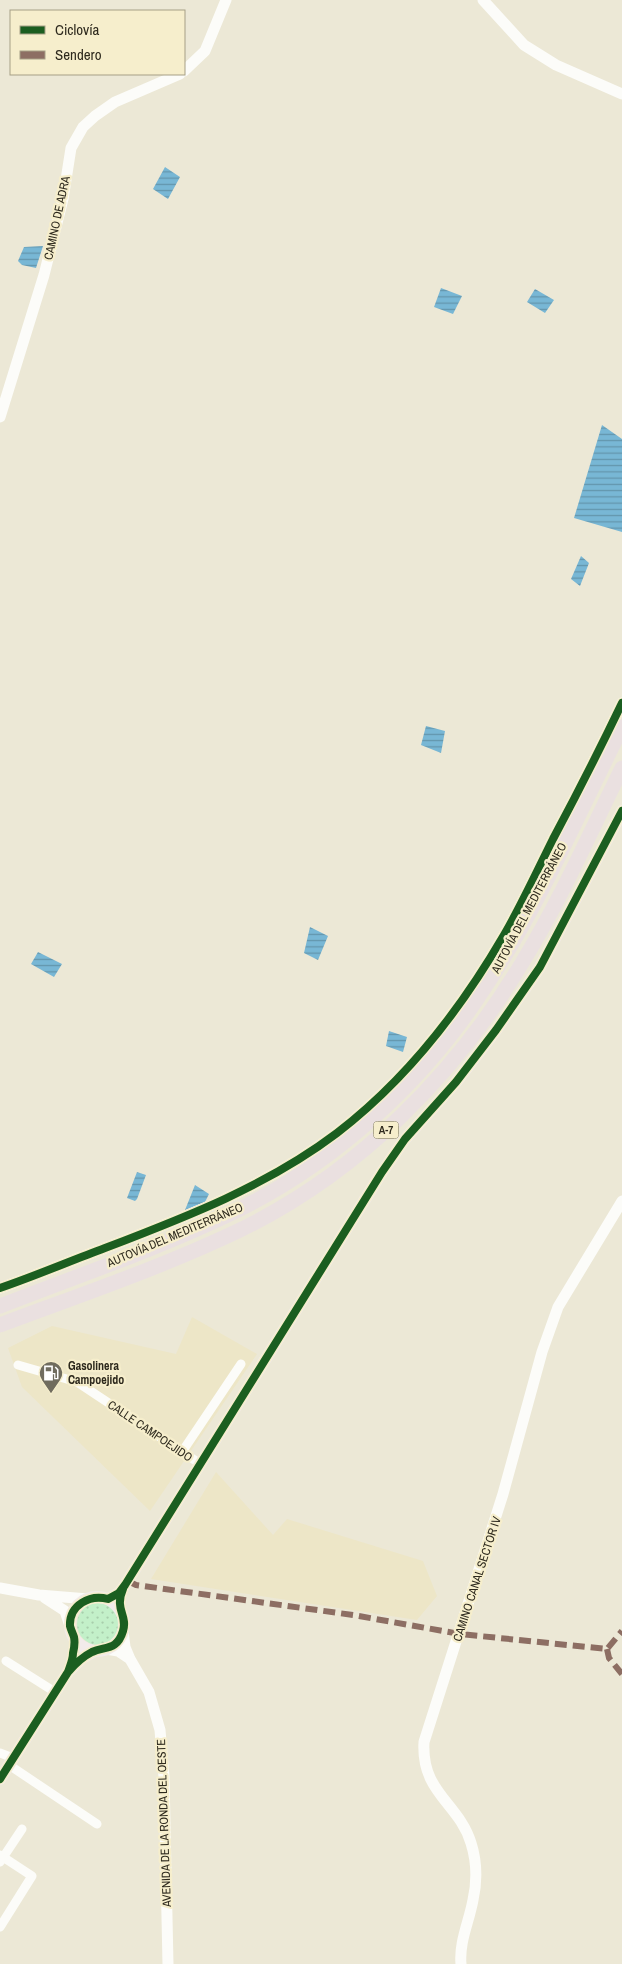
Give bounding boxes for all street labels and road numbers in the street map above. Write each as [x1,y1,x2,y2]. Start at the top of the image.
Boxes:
street label: CAMINO DE ADRA [40,174,74,261]
street label: AUTOVÍA DEL MEDITERRÁNEO [487,839,570,977]
road number: A-7 [374,1122,398,1138]
street label: AUTOVÍA DEL MEDITERRÁNEO [104,1199,246,1271]
street label: CALLE CAMPOEJIDO [104,1397,196,1465]
street label: CAMINO CANAL SECTOR IV [449,1514,505,1643]
street label: AVENIDA DE LA RONDA DEL OESTE [153,1739,175,1908]

